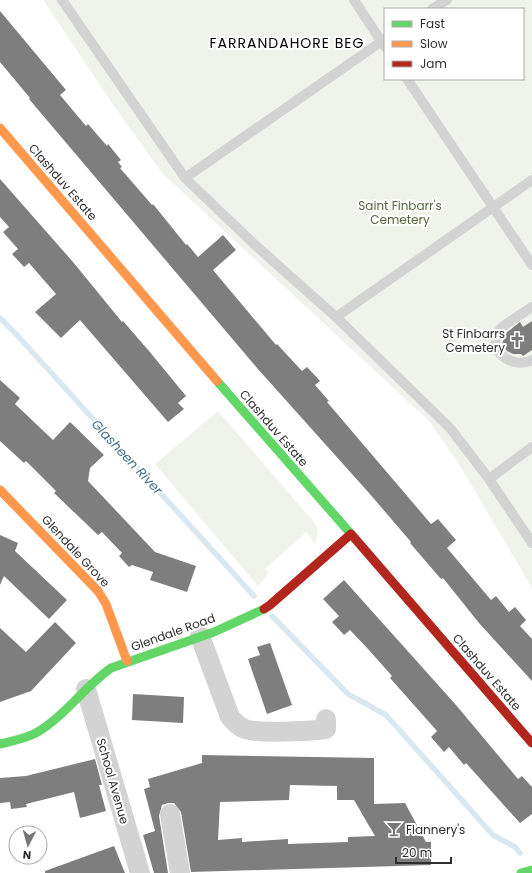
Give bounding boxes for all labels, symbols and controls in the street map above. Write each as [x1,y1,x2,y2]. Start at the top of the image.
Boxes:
legend [384,8,524,80]
text: Fast [420,15,445,32]
district label: FARRANDAHORE BEG [210,33,364,53]
text: Slow [420,35,448,52]
text: Jam [420,55,447,72]
street label: Clashduv Estate [25,140,101,224]
park label: Saint Finbarr's Cemetery [358,197,442,228]
place label: St Finbarrs Cemetery [442,325,505,356]
church icon: St Finbarrs Cemetery [508,331,526,349]
street label: Clashduv Estate [236,386,312,470]
water label: Glasheen River [87,415,168,500]
street label: Glendale Grove [38,511,114,591]
street label: Glendale Road [129,609,217,655]
street label: Clashduv Estate [449,630,525,714]
street label: School Avenue [93,736,133,826]
bar icon: Flannery's [385,820,403,838]
place label: Flannery's [406,821,465,838]
north arrow [8,825,48,865]
scale bar [396,839,451,865]
text: 20 m [402,844,432,861]
text: N [22,847,32,863]

